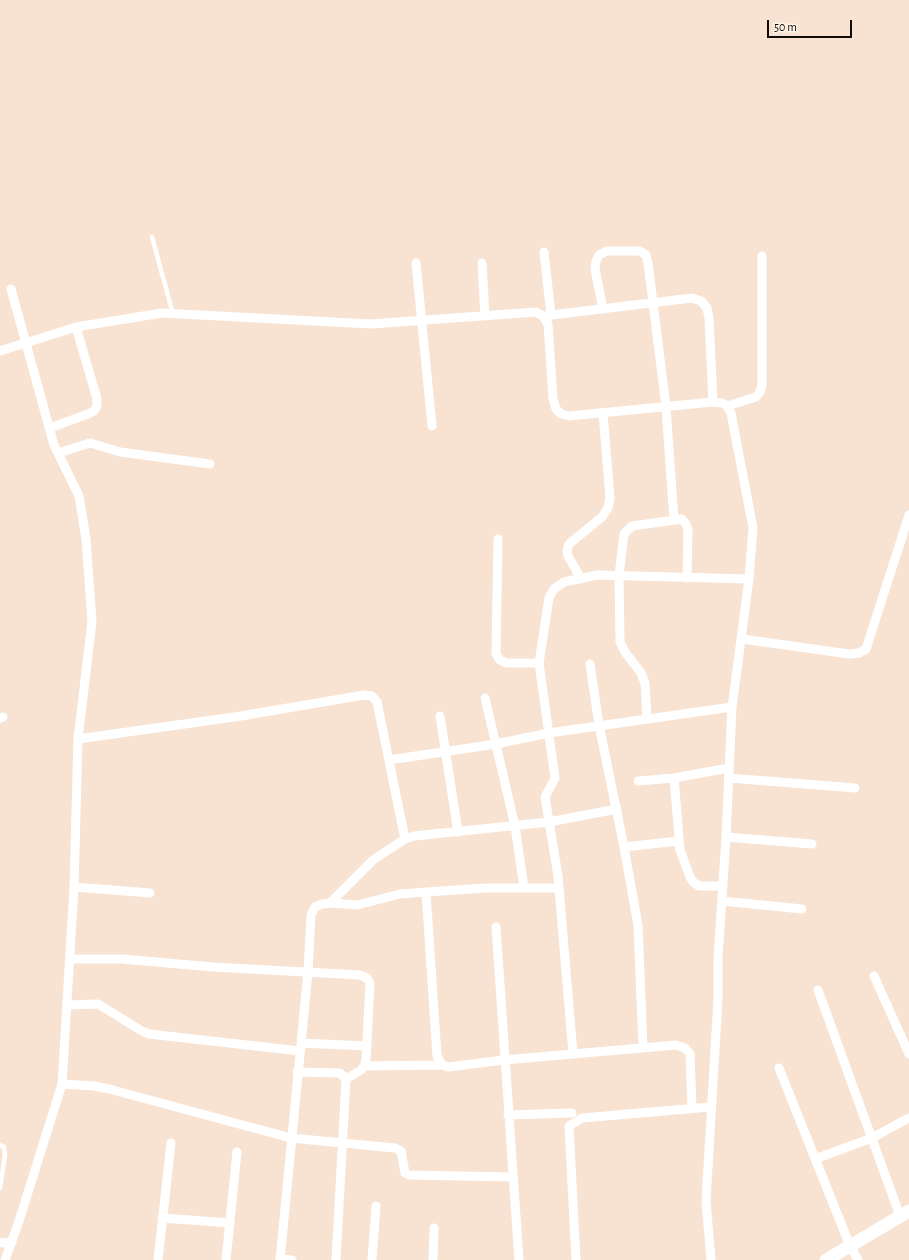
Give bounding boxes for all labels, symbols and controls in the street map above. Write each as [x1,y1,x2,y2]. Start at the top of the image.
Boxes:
scale bar [769,12,854,38]
text: 50 m [774,21,797,33]

